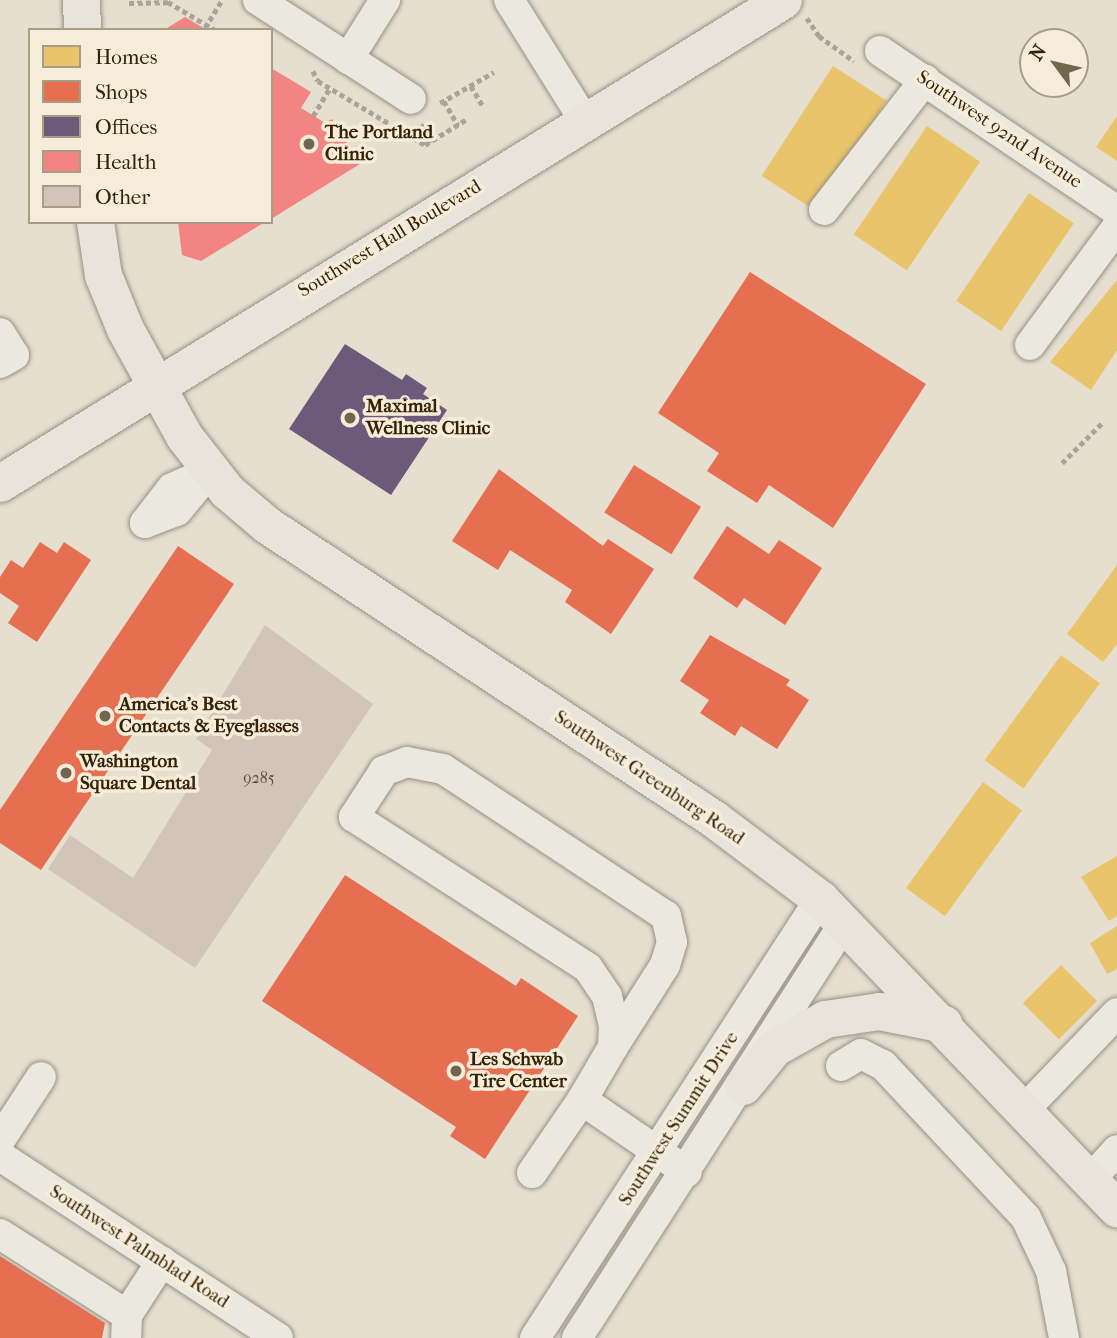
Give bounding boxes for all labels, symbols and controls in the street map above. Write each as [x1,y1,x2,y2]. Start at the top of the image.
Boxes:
legend [28,28,273,224]
north arrow [1019,28,1089,98]
text: N [1025,41,1051,65]
text: Homes [95,45,157,69]
street label: Southwest 92nd Avenue [912,66,1086,194]
text: Shops [95,80,147,104]
text: Offices [95,115,157,139]
place label: The Portland Clinic [325,122,433,166]
marker: The Portland Clinic [299,134,319,154]
text: Health [95,150,156,174]
street label: Southwest Hall Boulevard [294,175,486,303]
text: Other [95,185,150,209]
place label: Maximal Wellness Clinic [366,396,490,440]
marker: Maximal Wellness Clinic [340,408,360,428]
place label: America's Best Contacts & Eyeglasses [119,694,299,738]
street label: Southwest Greenburg Road [550,706,748,850]
marker: America's Best Contacts & Eyeglasses [97,708,113,724]
place label: Washington Square Dental [80,751,196,795]
marker: Washington Square Dental [58,765,74,781]
house number: 9285 [243,768,275,788]
street label: Southwest Summit Drive [614,1028,744,1210]
place label: Les Schwab Tire Center [470,1049,567,1093]
marker: Les Schwab Tire Center [448,1063,464,1079]
street label: Southwest Palmblad Road [45,1180,233,1314]

